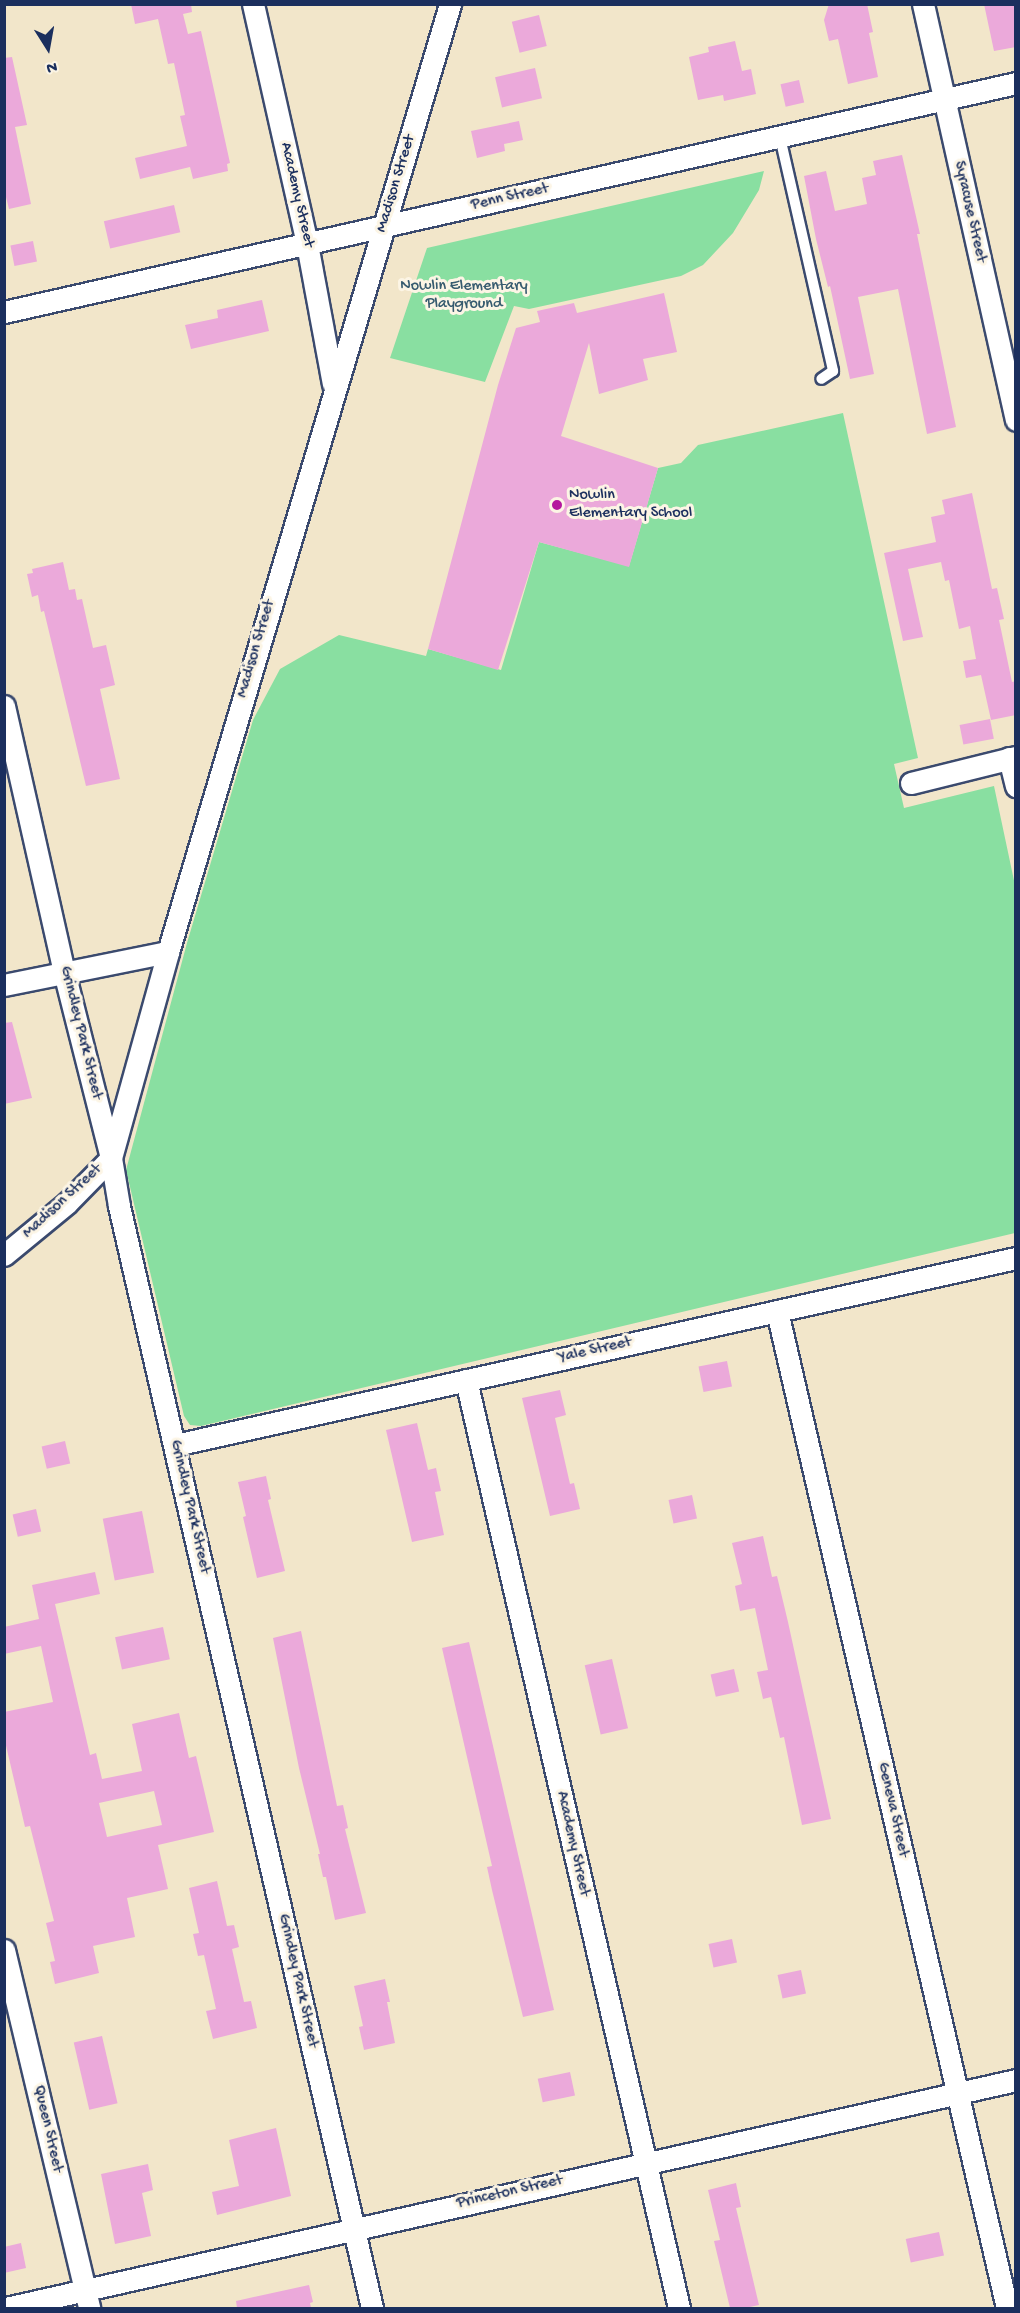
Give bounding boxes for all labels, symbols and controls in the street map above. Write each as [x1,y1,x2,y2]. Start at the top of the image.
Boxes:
north arrow [18,18,78,78]
text: N [45,56,58,76]
street label: Madison Street [373,133,421,235]
street label: Academy Street [275,141,317,249]
street label: Syracuse Street [948,159,990,265]
street label: Penn Street [469,180,551,216]
park label: Nowlin Elementary Playground [400,277,528,315]
place label: Nowlin Elementary School [569,486,692,524]
marker: Nowlin Elementary School [550,498,564,512]
street label: Madison Street [234,598,280,700]
street label: Grindley Park Street [54,964,106,1102]
street label: Madison Street [19,1161,107,1243]
street label: Yale Street [557,1333,633,1369]
street label: Grindley Park Street [164,1438,214,1576]
street label: Geneva Street [872,1761,912,1859]
street label: Academy Street [551,1790,593,1898]
street label: Grindley Park Street [272,1912,322,2050]
street label: Queen Street [28,2084,66,2174]
street label: Princeton Street [455,2171,565,2215]

